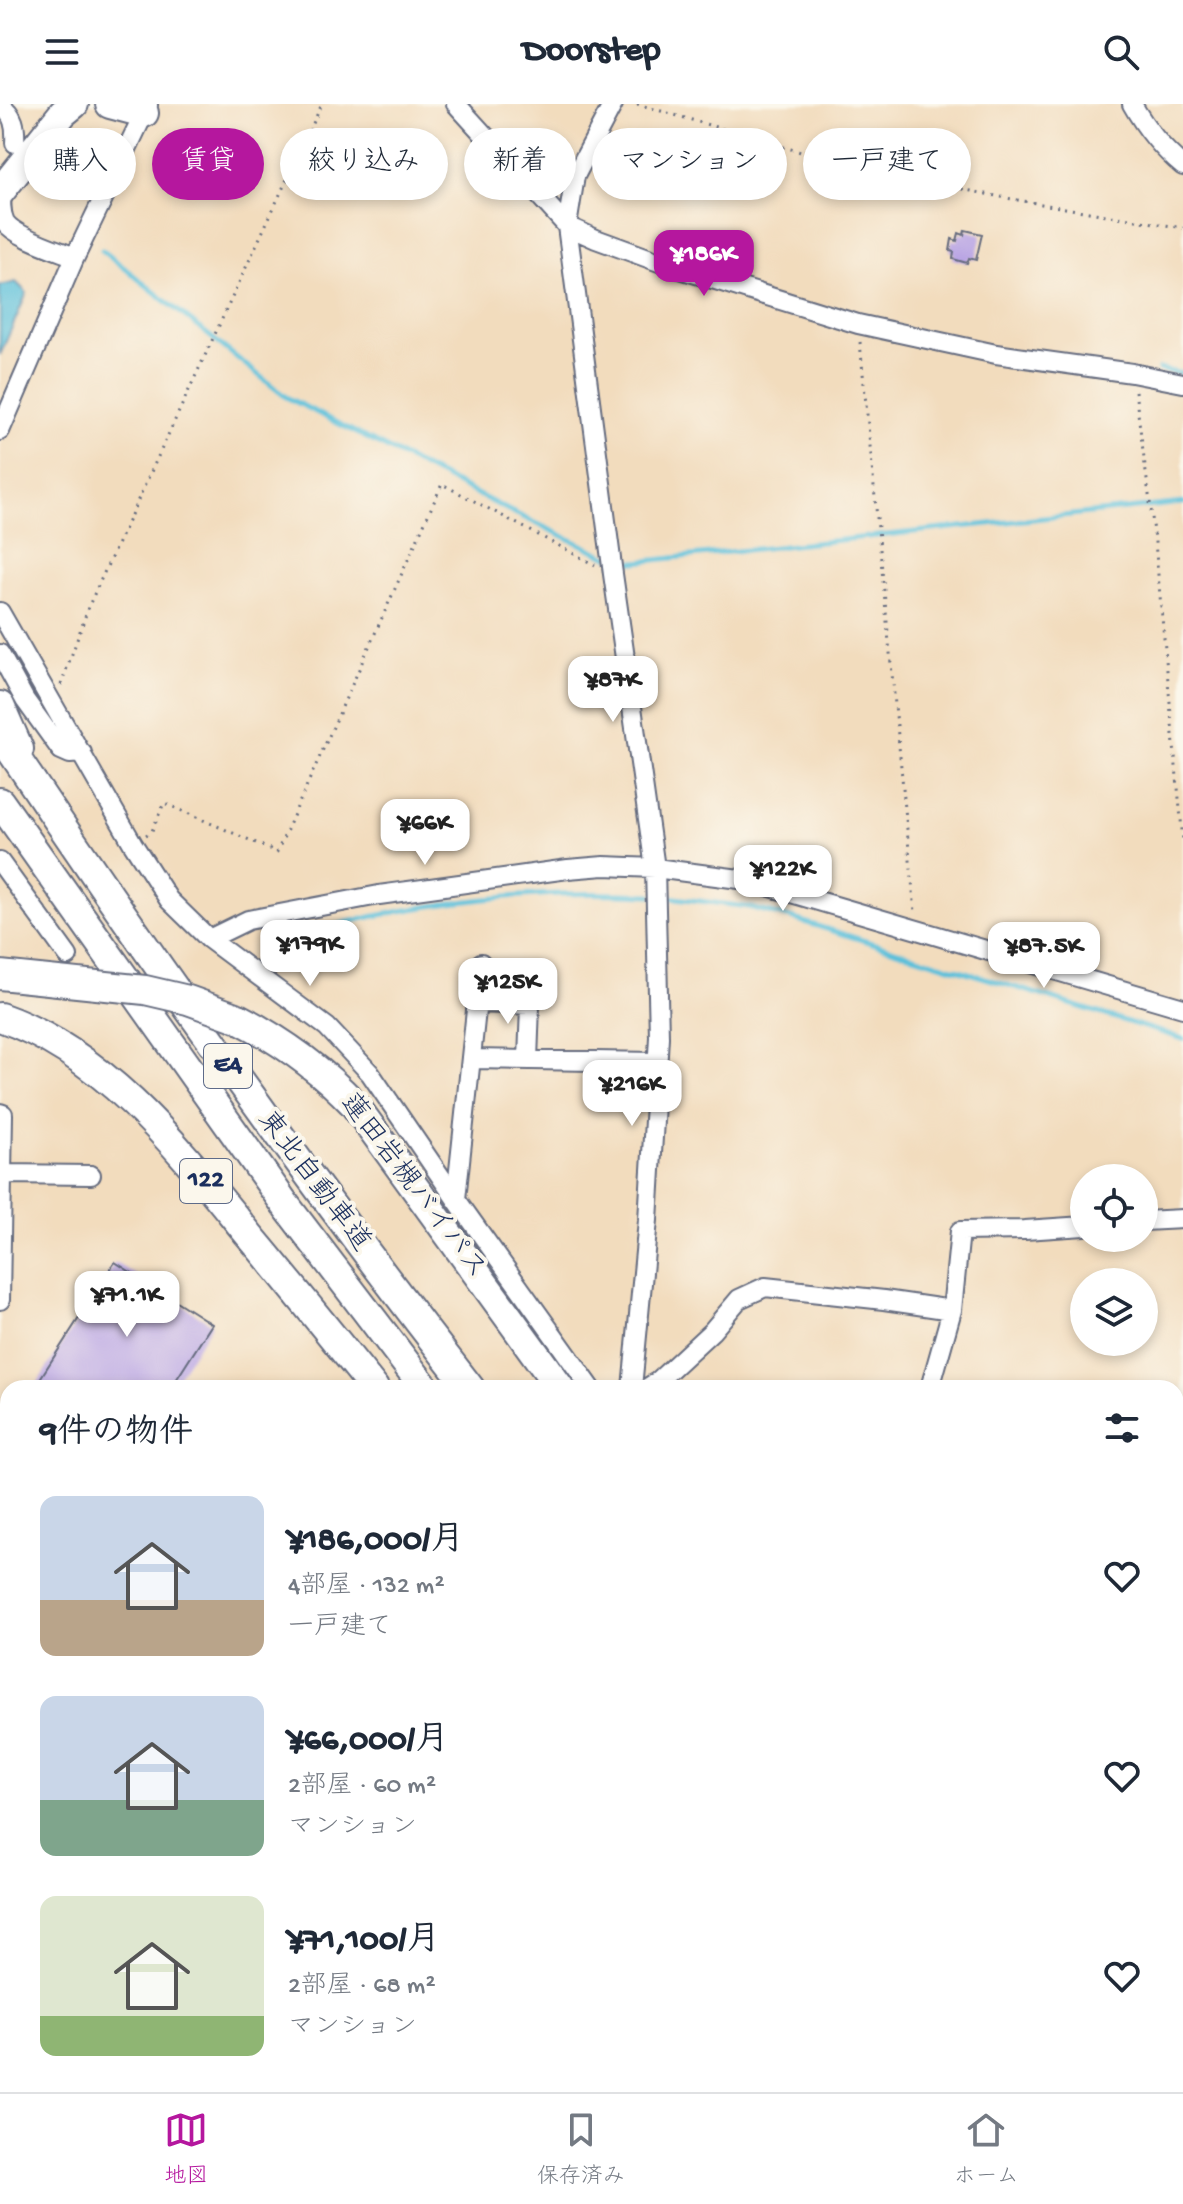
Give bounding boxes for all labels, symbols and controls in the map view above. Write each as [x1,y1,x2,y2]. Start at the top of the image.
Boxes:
icon: menu [40,30,84,74]
icon: search [1099,30,1143,74]
text: Doorstep [523,31,660,74]
chip: 購入 [24,128,136,200]
chip: 賃貸 [152,128,264,200]
chip: 絞り込み [280,128,448,200]
chip: 新着 [464,128,576,200]
chip: マンション [592,128,787,200]
chip: 一戸建て [803,128,971,200]
pin: ¥186K [648,230,760,298]
text: ¥186K [672,240,736,271]
pin: ¥87K [566,656,660,724]
text: ¥87K [586,666,640,697]
pin: ¥66K [378,799,472,867]
text: ¥66K [399,809,451,840]
pin: ¥122K [727,845,839,913]
text: ¥122K [752,855,814,886]
pin: ¥179K [254,920,366,988]
pin: ¥87.5K [979,922,1109,990]
text: ¥179K [278,930,342,961]
text: ¥87.5K [1006,932,1082,963]
pin: ¥125K [452,958,564,1026]
text: ¥125K [476,968,540,999]
road number: E4 [204,1044,252,1088]
pin: ¥216K [576,1060,688,1128]
text: ¥216K [601,1070,663,1101]
street label: 蓮田岩槻バイパス [332,1087,493,1286]
street label: 東北自動車道 [249,1104,378,1259]
road number: 122 [180,1159,232,1203]
map controls [1070,1164,1158,1356]
button: locate [1070,1164,1158,1252]
button: layers [1070,1268,1158,1356]
pin: ¥71.1K [62,1271,192,1339]
text: ¥71.1K [92,1281,162,1312]
icon: filters [1100,1406,1144,1450]
text: 9件の物件 [40,1415,193,1455]
text: ¥186,000/月 [288,1522,464,1562]
icon: home [104,1528,200,1624]
icon: heart [1100,1554,1144,1598]
text: 4部屋 · 132 m² [288,1572,444,1603]
text: 一戸建て [288,1613,392,1644]
text: ¥66,000/月 [288,1722,449,1762]
icon: home [104,1728,200,1824]
icon: heart [1100,1754,1144,1798]
text: 2部屋 · 60 m² [288,1772,436,1803]
text: マンション [288,1813,417,1844]
text: ¥71,100/月 [288,1922,440,1962]
icon: home [104,1928,200,2024]
icon: heart [1100,1954,1144,1998]
text: 2部屋 · 68 m² [288,1972,436,2003]
text: マンション [288,2013,417,2044]
tab: 地図 [164,2108,208,2191]
tab: 保存済み [537,2108,625,2191]
tab: ホーム [954,2108,1019,2191]

